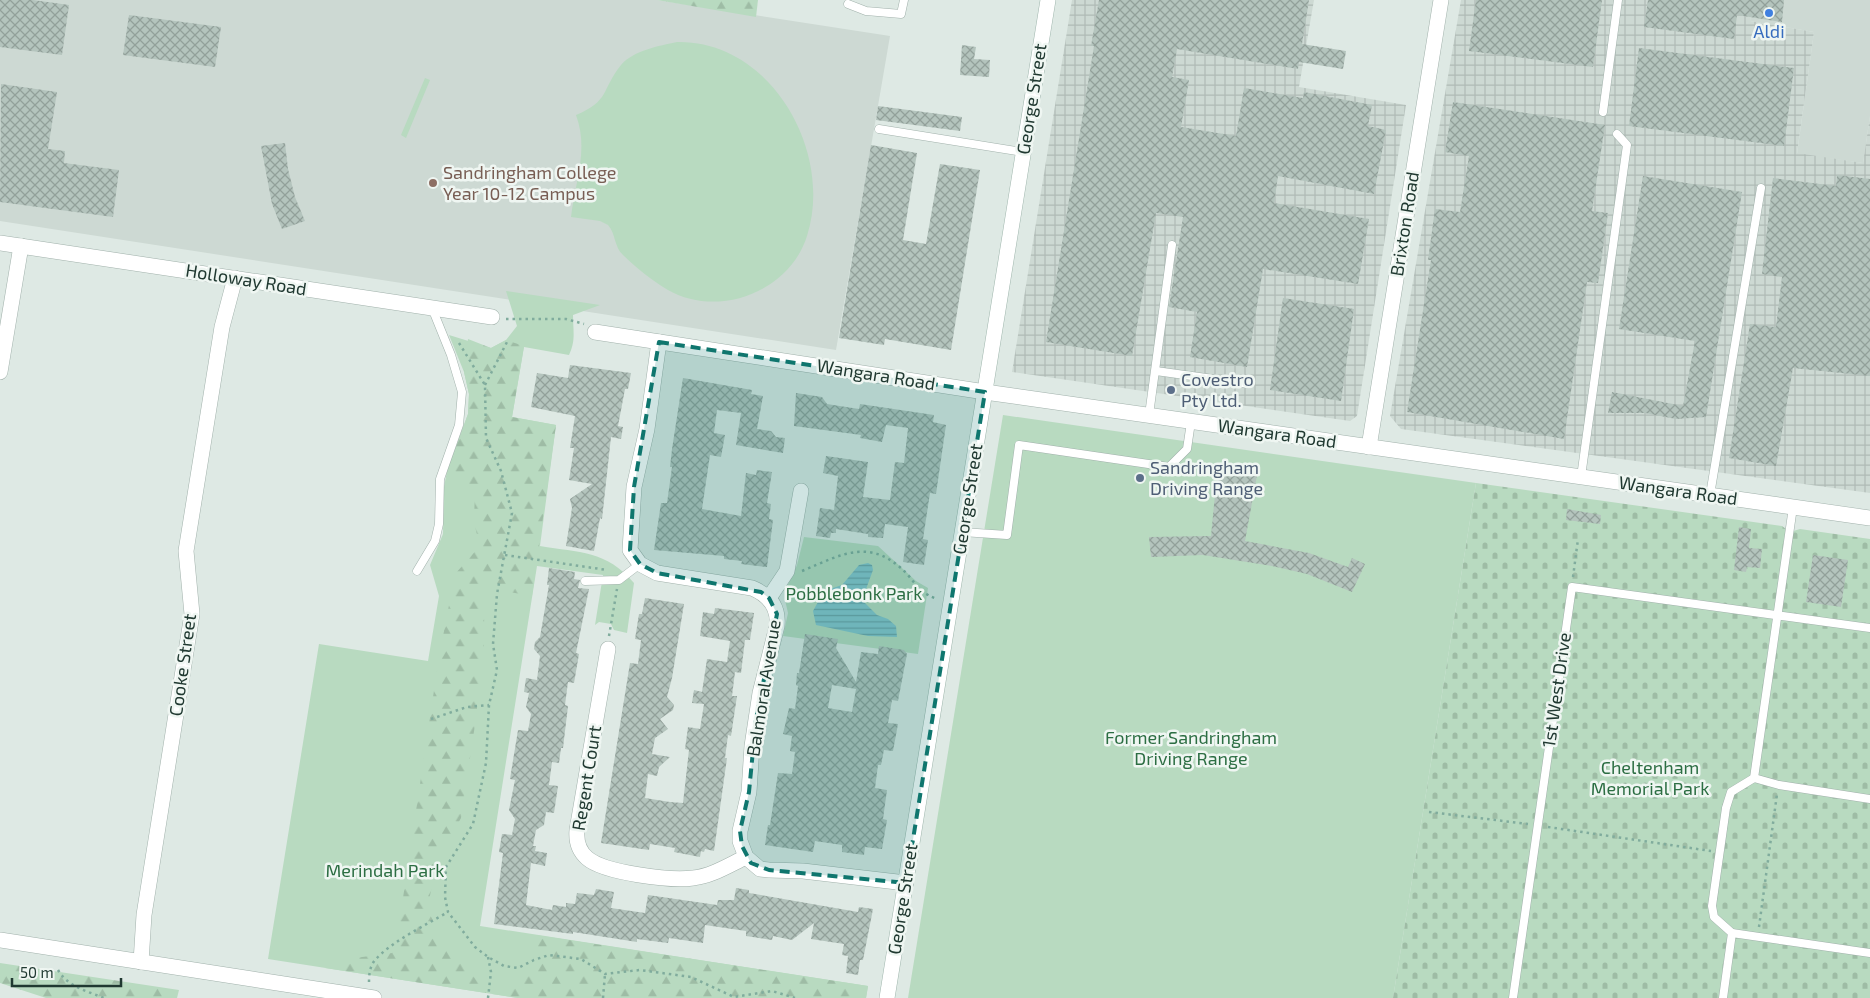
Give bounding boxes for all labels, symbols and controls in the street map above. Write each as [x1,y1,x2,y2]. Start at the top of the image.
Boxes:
marker: Aldi [1763,7,1775,19]
place label: Aldi [1753,20,1785,42]
street label: George Street [1011,42,1051,156]
place label: Sandringham College Year 10-12 Campus [443,161,617,204]
street label: Brixton Road [1385,170,1423,278]
marker: Sandringham College Year 10-12 Campus [427,177,439,189]
street label: Holloway Road [184,259,308,299]
street label: Wangara Road [815,354,937,394]
place label: Covestro Pty Ltd. [1181,368,1254,411]
marker: Covestro Pty Ltd. [1165,384,1177,396]
street label: Wangara Road [1216,414,1338,452]
street label: George Street [947,442,987,556]
place label: Sandringham Driving Range [1150,456,1263,499]
street label: Wangara Road [1617,471,1739,509]
marker: Sandringham Driving Range [1134,472,1146,484]
park label: Pobblebonk Park [785,582,923,604]
street label: Cooke Street [164,612,200,718]
street label: Balmoral Avenue [741,618,785,758]
street label: 1st West Drive [1537,631,1575,749]
street label: Regent Court [567,723,605,832]
park label: Former Sandringham Driving Range [1105,726,1277,769]
park label: Cheltenham Memorial Park [1591,756,1709,799]
street label: George Street [882,842,922,956]
park label: Merindah Park [325,859,445,881]
scale bar [12,956,121,988]
text: 50 m [20,963,54,981]

